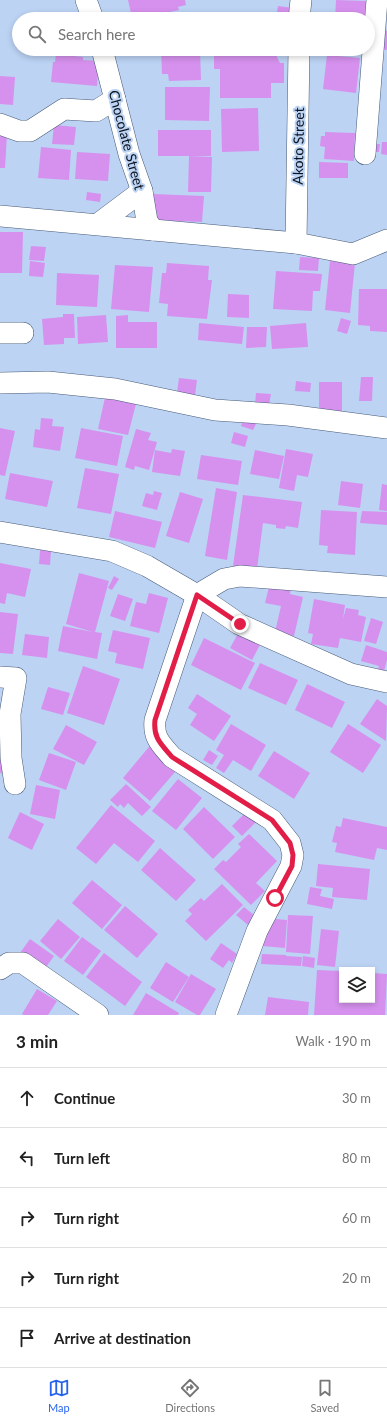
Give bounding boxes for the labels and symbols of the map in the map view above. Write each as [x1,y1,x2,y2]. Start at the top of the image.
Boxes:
street label: Chocolate Street [106,88,148,192]
street label: Akoto Street [289,107,307,185]
route end [231,615,249,633]
route start [266,889,284,907]

